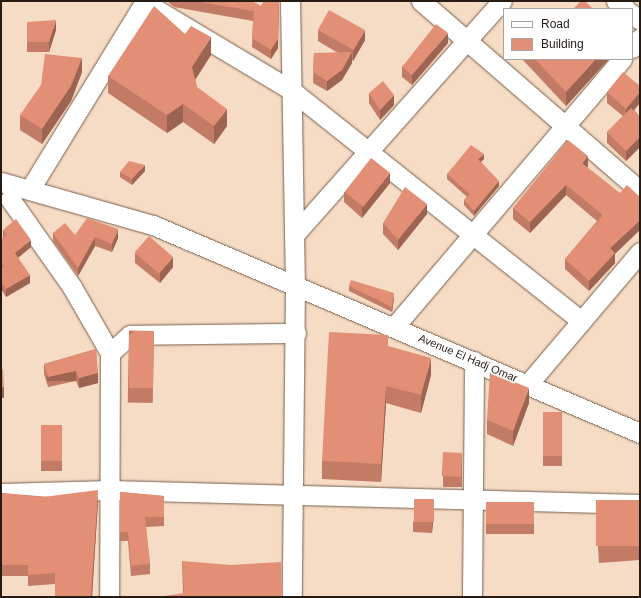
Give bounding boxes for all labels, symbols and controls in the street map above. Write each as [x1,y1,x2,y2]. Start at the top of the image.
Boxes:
legend [503,8,633,60]
text: Road [541,17,570,31]
text: Building [541,37,584,51]
street label: Avenue El Hadj Omar [417,331,519,385]

